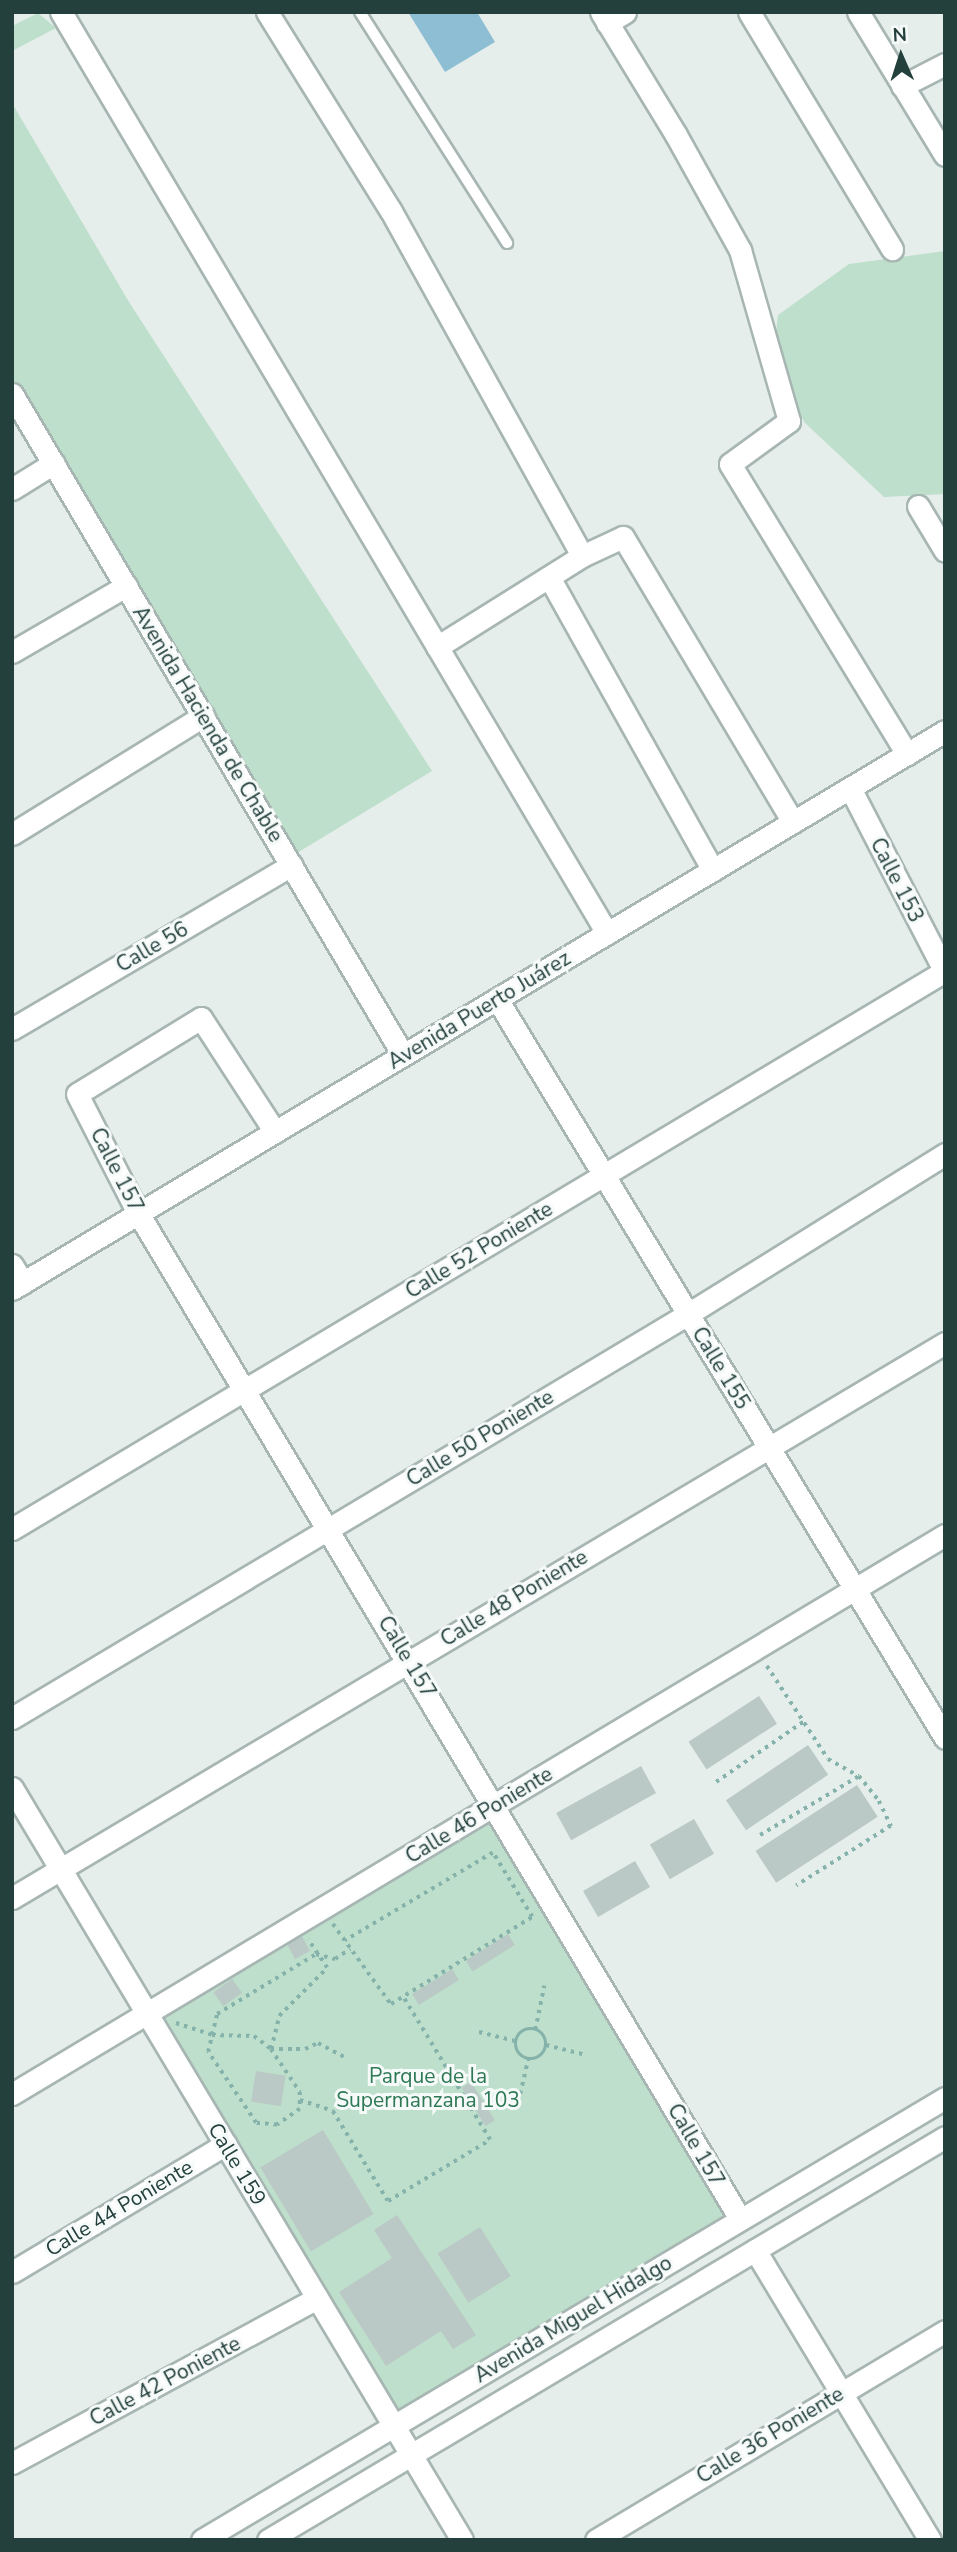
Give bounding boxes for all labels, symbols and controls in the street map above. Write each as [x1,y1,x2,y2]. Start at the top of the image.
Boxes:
north arrow [866,21,936,91]
text: N [892,22,908,48]
street label: Avenida Hacienda de Chable [127,601,289,847]
street label: Calle 153 [865,833,929,927]
street label: Calle 56 [111,916,193,978]
street label: Avenida Puerto Juárez [383,945,575,1075]
street label: Calle 157 [85,1123,149,1217]
street label: Calle 52 Poniente [401,1196,557,1304]
street label: Calle 155 [687,1322,755,1414]
street label: Calle 50 Poniente [402,1384,558,1492]
street label: Calle 48 Poniente [436,1544,592,1652]
street label: Calle 157 [373,1611,441,1703]
street label: Calle 46 Poniente [401,1761,557,1869]
park label: Parque de la Supermanzana 103 [336,2063,520,2113]
street label: Calle 157 [662,2099,730,2191]
street label: Calle 159 [203,2118,271,2210]
street label: Calle 44 Poniente [41,2154,197,2262]
street label: Avenida Miguel Hidalgo [470,2250,676,2388]
street label: Calle 42 Poniente [85,2331,245,2431]
street label: Calle 36 Poniente [692,2381,848,2489]

